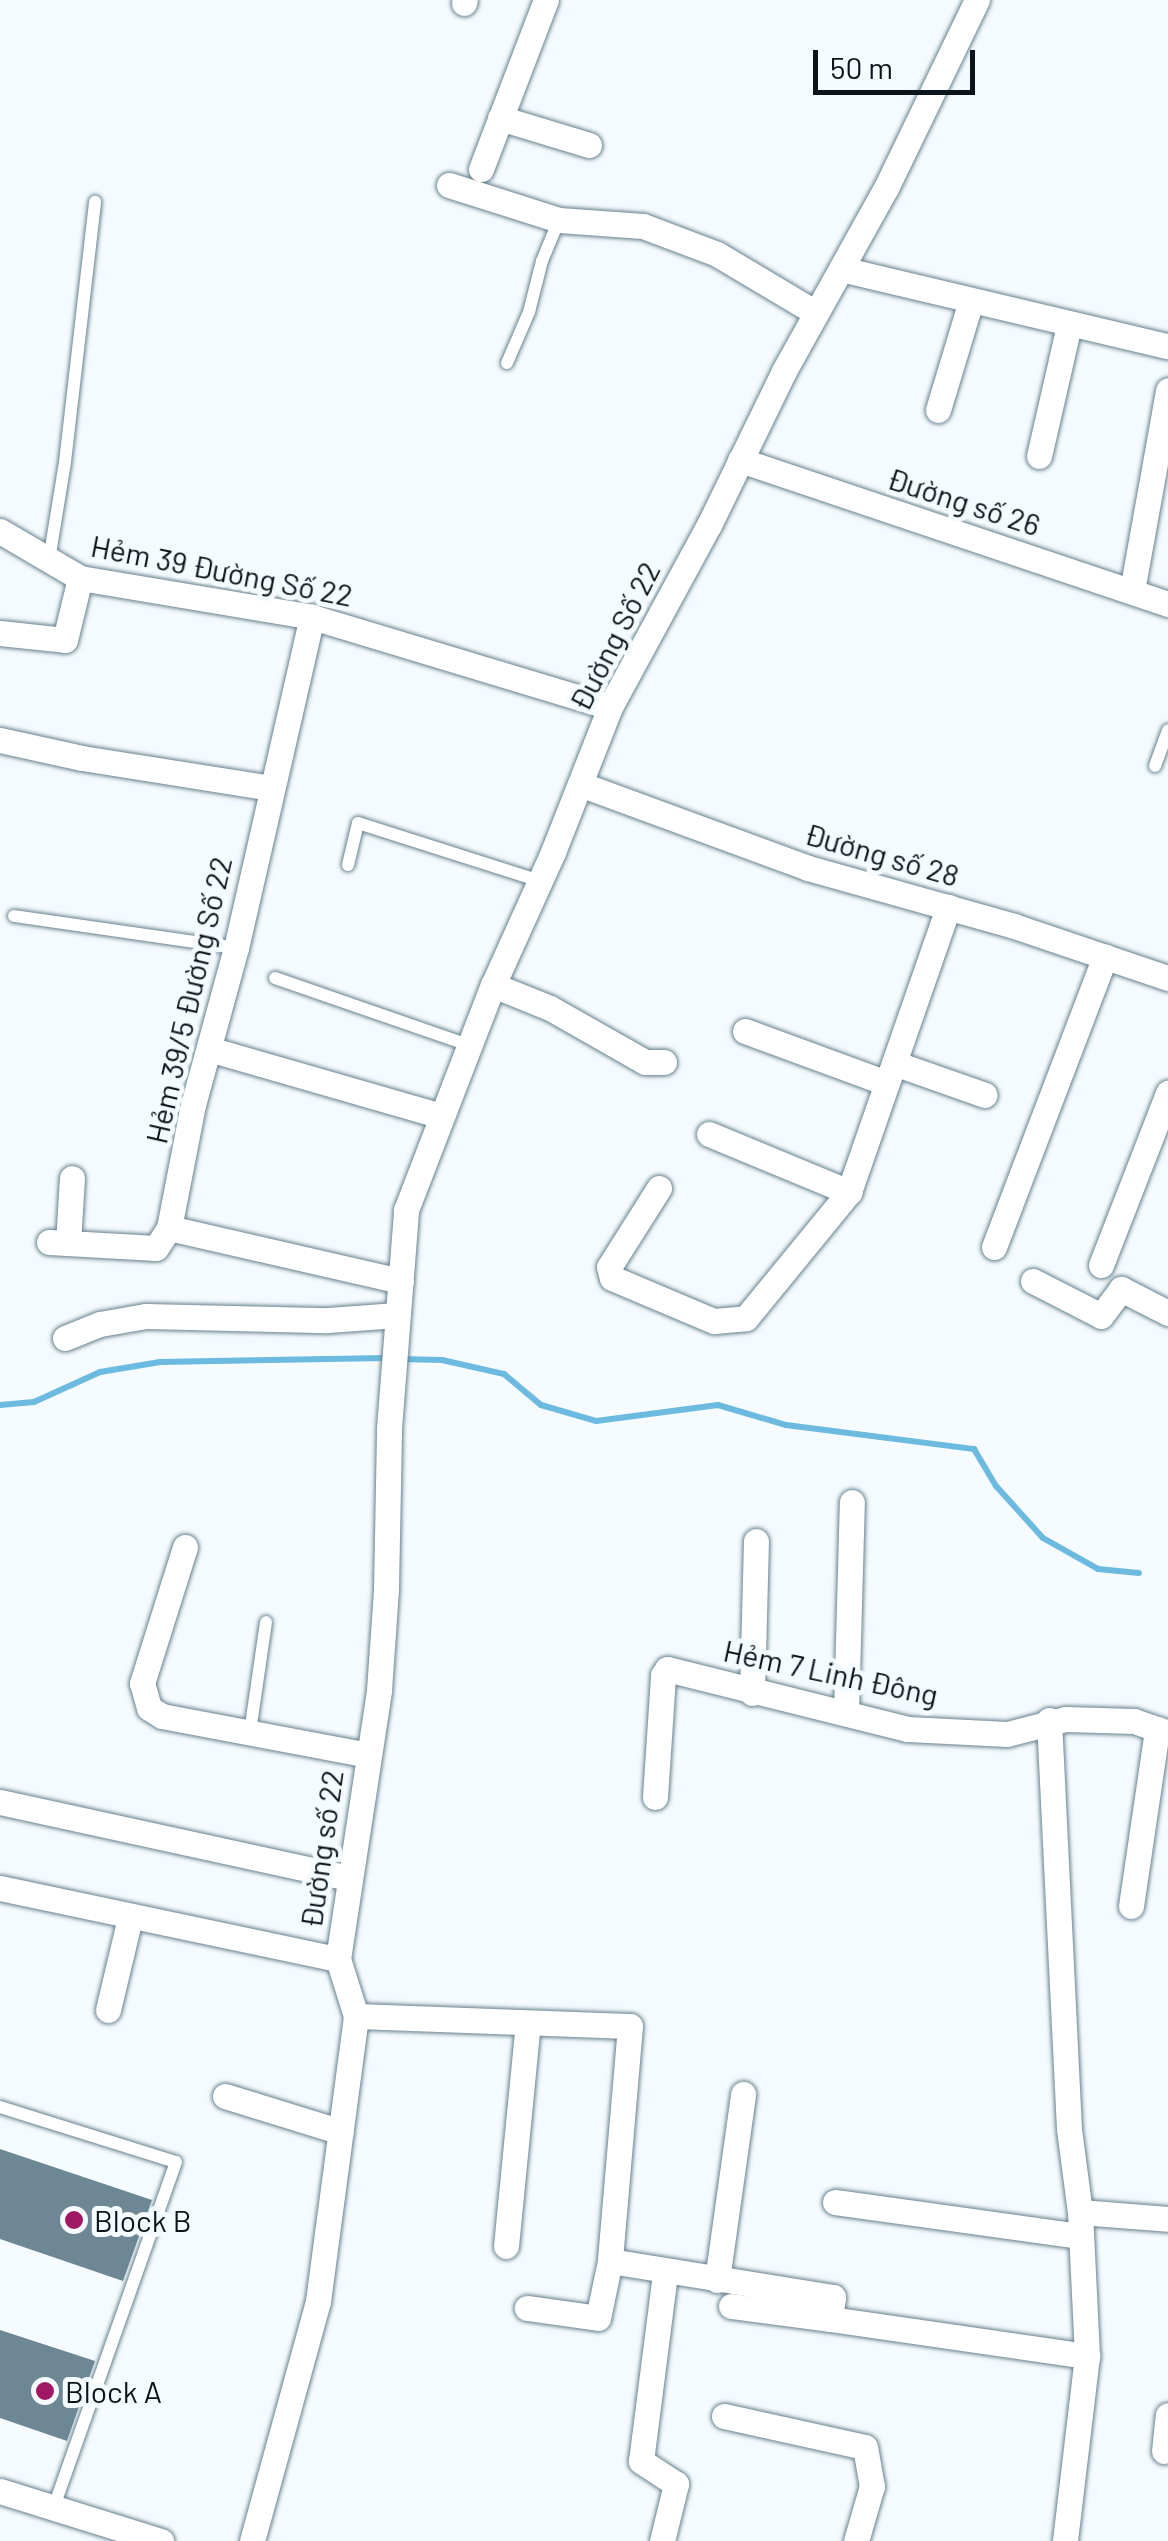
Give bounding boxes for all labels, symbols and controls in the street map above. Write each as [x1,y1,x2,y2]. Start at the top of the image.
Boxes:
scale bar [818,30,980,92]
text: 50 m [830,49,893,85]
street label: Đường số 26 [883,459,1045,543]
street label: Hẻm 39 Đường Số 22 [88,527,356,613]
street label: Đường Số 22 [561,556,667,716]
street label: Đường số 28 [801,815,963,893]
street label: Hẻm 39/5 Đường Số 22 [137,853,239,1147]
street label: Hẻm 7 Linh Đông [720,1632,942,1712]
street label: Đường số 22 [292,1768,350,1930]
place label: Block B [94,2202,191,2238]
marker: Block B [63,2209,85,2231]
place label: Block A [65,2373,162,2409]
marker: Block A [34,2380,56,2402]

